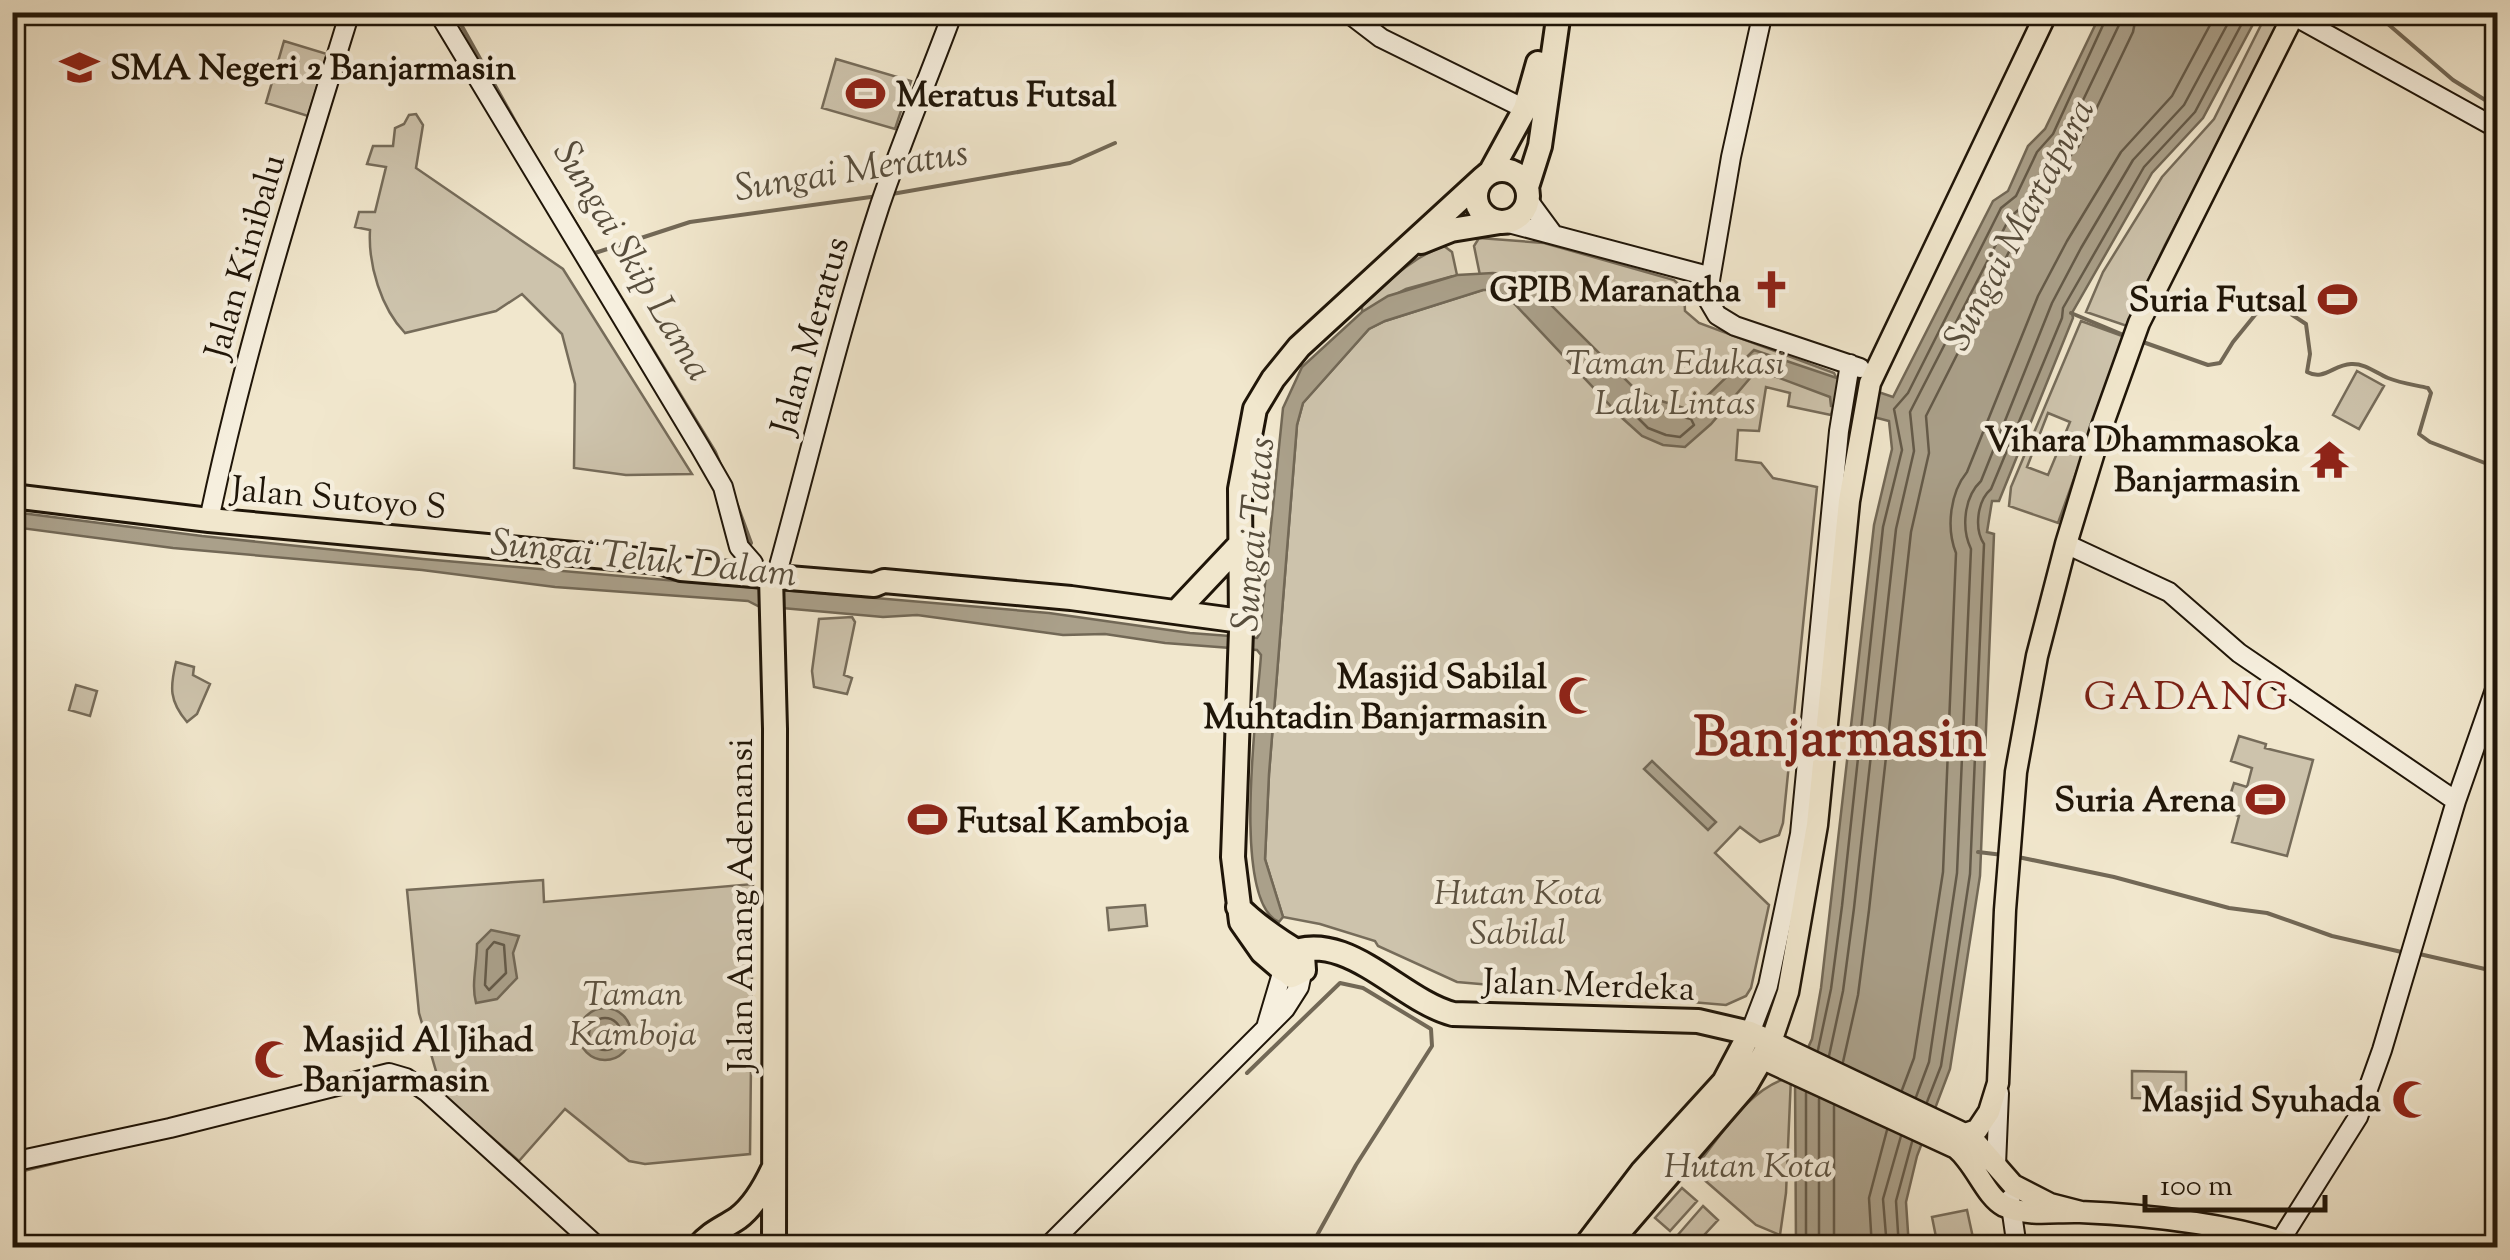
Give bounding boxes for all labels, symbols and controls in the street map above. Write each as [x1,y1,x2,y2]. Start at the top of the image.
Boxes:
place label: SMA Negeri 2 Banjarmasin [110,45,516,96]
school or university icon: SMA Negeri 2 Banjarmasin [59,46,101,88]
place label: Meratus Futsal [896,72,1117,123]
sports icon: Meratus Futsal [845,73,887,115]
water label: Sungai Martapura [1932,91,2111,361]
water label: Sungai Meratus [731,128,972,218]
water label: Sungai Skip Lama [537,132,724,392]
street label: Jalan Kinibalu [193,149,301,367]
street label: Jalan Meratus [759,231,865,443]
place label: GPIB Maranatha [1489,267,1741,318]
church icon: GPIB Maranatha [1750,268,1792,310]
place label: Suria Futsal [2129,277,2307,328]
sports icon: Suria Futsal [2316,278,2358,320]
park label: Taman Edukasi Lalu Lintas [1565,340,1785,431]
place label: Vihara Dhammasoka Banjarmasin [1985,417,2300,508]
water label: Sungai Tatas [1221,435,1291,634]
temple icon: Vihara Dhammasoka Banjarmasin [2309,438,2351,480]
street label: Jalan Sutoyo S [227,466,448,535]
water label: Sungai Teluk Dalam [488,518,799,604]
place label: Masjid Sabilal Muhtadin Banjarmasin [1203,654,1547,745]
district label: GADANG [2083,671,2291,728]
mosque icon: Masjid Sabilal Muhtadin Banjarmasin [1556,675,1598,717]
district label: Banjarmasin [1694,702,1987,781]
street label: Jalan Anang Adenansi [718,738,769,1074]
place label: Suria Arena [2054,777,2236,828]
sports icon: Suria Arena [2245,778,2287,820]
place label: Futsal Kamboja [957,798,1189,849]
sports icon: Futsal Kamboja [906,799,948,841]
park label: Hutan Kota Sabilal [1434,870,1602,961]
street label: Jalan Merdeka [1480,958,1696,1017]
park label: Taman Kamboja [569,971,697,1062]
place label: Masjid Al Jihad Banjarmasin [303,1017,534,1108]
mosque icon: Masjid Al Jihad Banjarmasin [252,1038,294,1080]
place label: Masjid Syuhada [2142,1077,2381,1128]
mosque icon: Masjid Syuhada [2390,1078,2432,1120]
park label: Hutan Kota [1664,1143,1832,1194]
scale bar [2145,1150,2325,1212]
text: 100 m [2160,1166,2233,1209]

